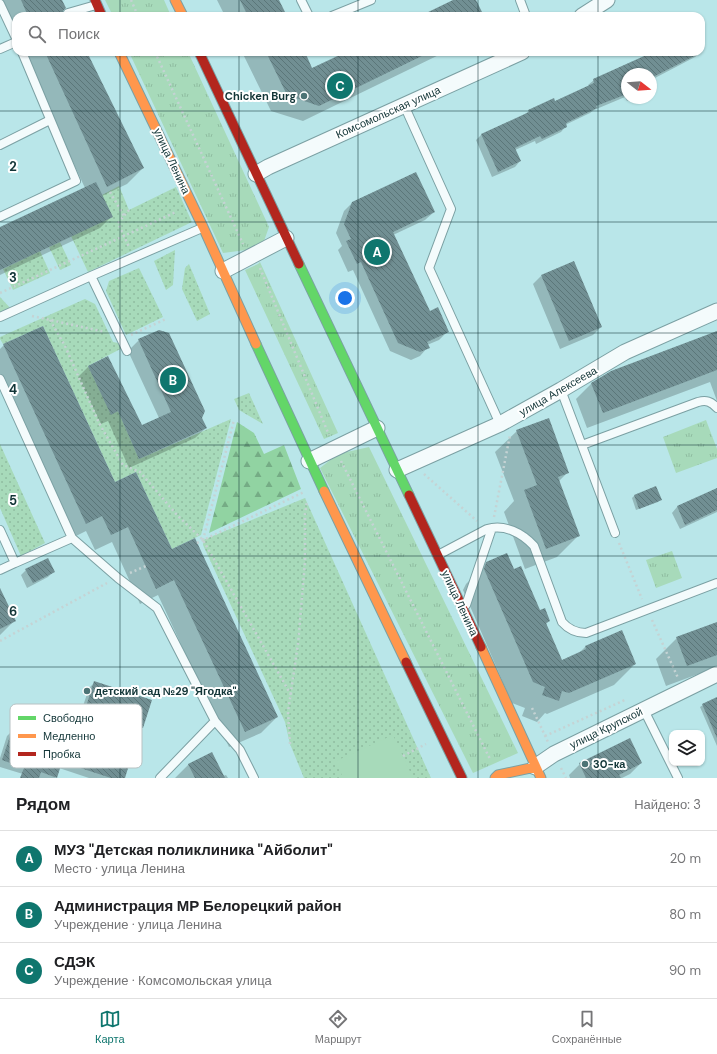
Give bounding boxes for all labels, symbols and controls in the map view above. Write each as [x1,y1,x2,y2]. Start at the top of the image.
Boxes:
search box [12,12,705,56]
icon: search [26,23,48,45]
text: Поиск [58,24,100,44]
north arrow [621,68,657,104]
pin: C [327,71,353,101]
street label: Комсомольская улица [333,82,443,141]
place label: Chicken Burg [225,89,296,103]
marker: Chicken Burg [299,91,309,101]
street label: улица Ленина [151,126,194,197]
text: 2 [9,158,17,175]
pin: A [364,237,390,267]
text: 3 [9,269,17,286]
your location [335,288,355,308]
street label: улица Алексеева [517,363,600,419]
pin: B [160,365,186,395]
text: 4 [9,381,17,398]
text: 5 [9,492,17,509]
street label: улица Ленина [439,568,482,639]
text: 6 [9,603,17,620]
place label: детский сад №29 "Ягодка" [95,684,237,698]
marker: детский сад №29 "Ягодка" [82,686,92,696]
legend [10,704,142,768]
street label: улица Крупской [567,704,645,752]
text: Свободно [43,711,94,725]
text: Медленно [43,729,95,743]
map controls [669,730,705,766]
button: layers [669,730,705,766]
text: Пробка [43,747,81,761]
place label: 30-ка [593,757,626,771]
marker: 30-ка [580,759,590,769]
text: Рядом [16,793,71,815]
text: Найдено: 3 [634,796,701,813]
text: МУЗ "Детская поликлиника "Айболит" [54,840,333,860]
text: A [24,850,34,867]
text: 20 m [670,850,701,867]
text: Место · улица Ленина [54,860,185,877]
text: Администрация МР Белорецкий район [54,896,342,916]
text: B [25,906,33,923]
text: 80 m [669,906,701,923]
text: Учреждение · улица Ленина [54,916,222,933]
text: СДЭК [54,952,95,972]
text: C [24,962,34,979]
text: 90 m [669,962,701,979]
text: Учреждение · Комсомольская улица [54,972,272,989]
tab: Карта [95,1008,125,1046]
tab: Маршрут [315,1008,362,1046]
tab: Сохранённые [552,1008,622,1046]

